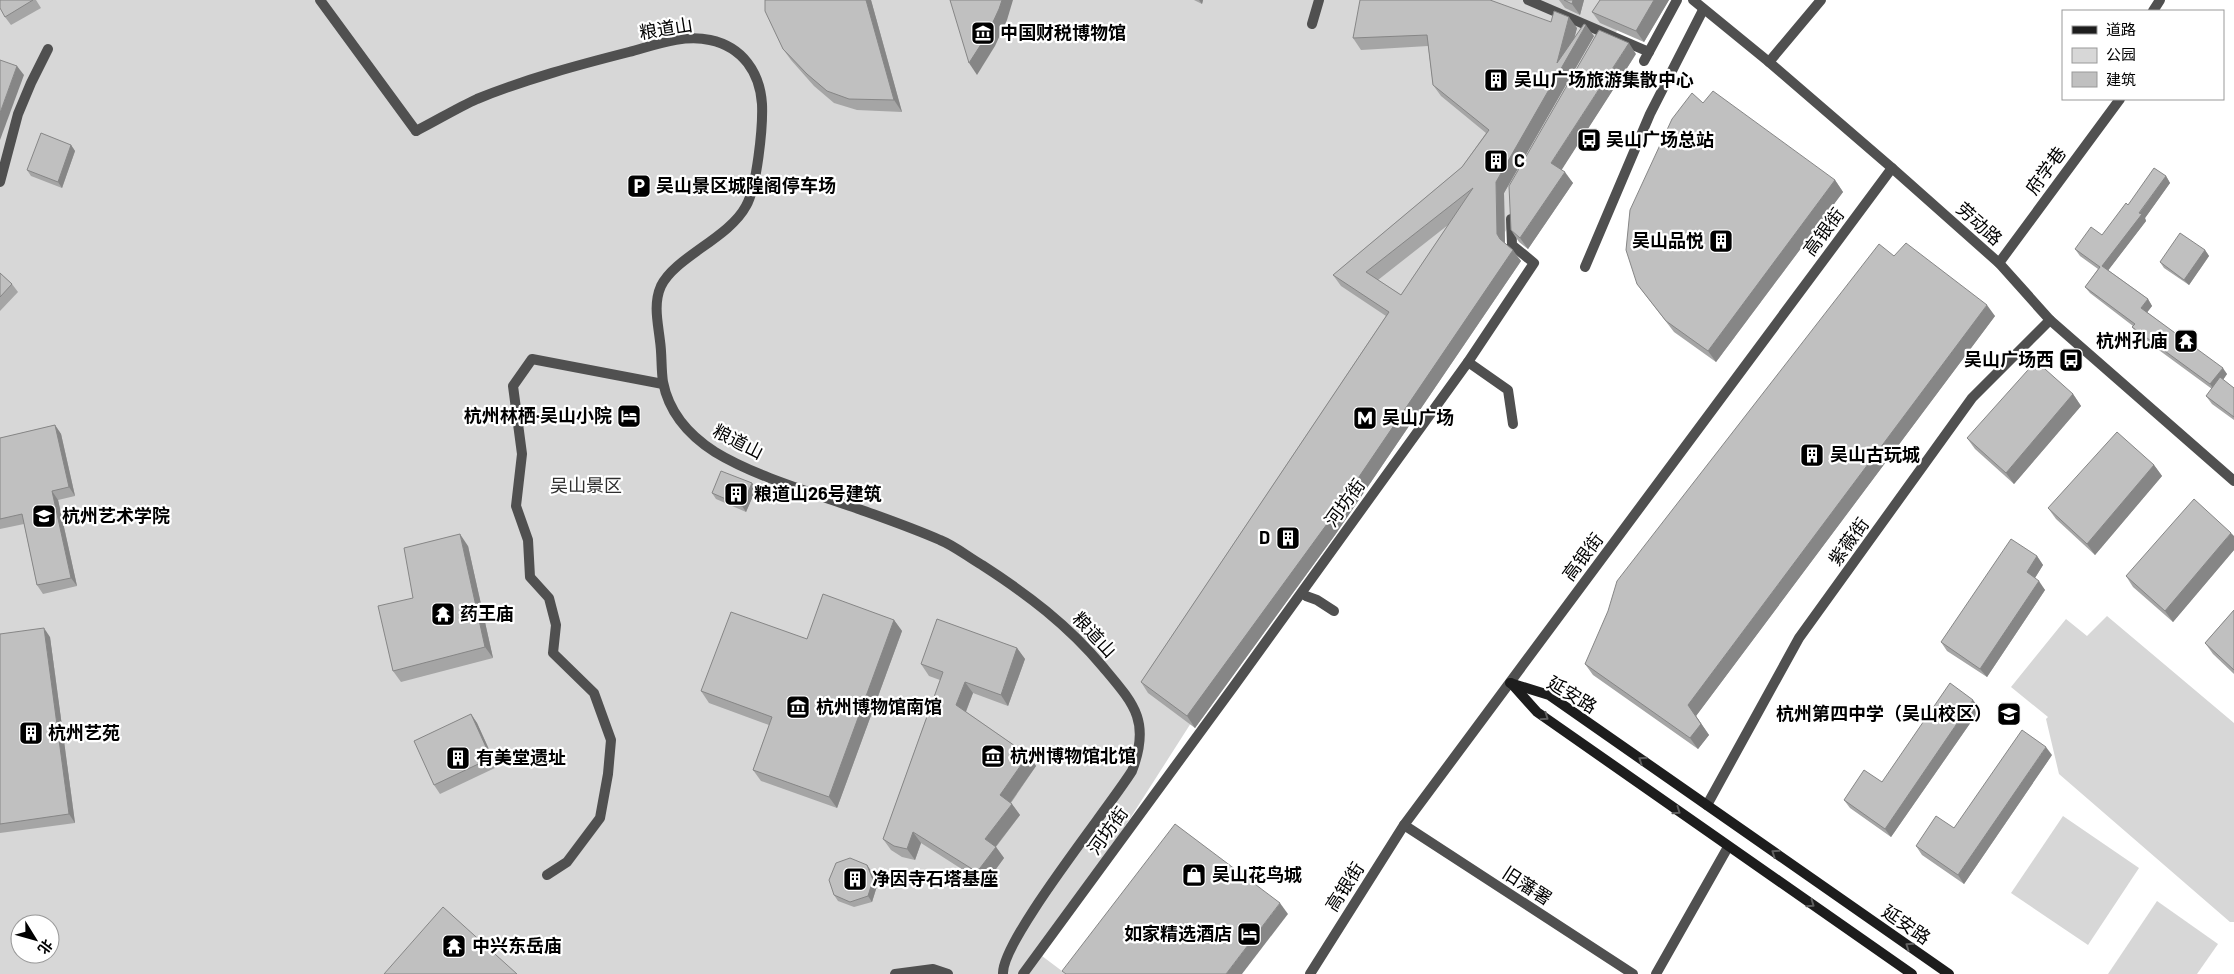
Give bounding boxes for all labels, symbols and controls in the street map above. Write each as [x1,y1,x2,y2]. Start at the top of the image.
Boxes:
legend [2062,10,2224,100]
street label: 粮道山 [637,13,694,43]
museum icon: 中国财税博物馆 [970,20,996,46]
text: 道路 [2106,20,2136,38]
place label: 中国财税博物馆 [1000,21,1126,43]
text: 公园 [2106,45,2136,63]
building icon: 吴山广场旅游集散中心 [1483,67,1509,93]
place label: 吴山广场旅游集散中心 [1514,68,1694,90]
text: 建筑 [2106,70,2136,88]
bus stop icon: 吴山广场总站 [1576,127,1602,153]
place label: 吴山广场总站 [1606,128,1714,150]
street label: 府学巷 [2020,142,2070,199]
building icon: C [1483,148,1509,174]
place label: C [1514,149,1525,171]
parking icon: 吴山景区城隍阁停车场 [626,173,652,199]
place label: 吴山景区城隍阁停车场 [656,174,836,196]
street label: 劳动路 [1952,197,2007,249]
street label: 高银街 [1798,203,1848,260]
building icon: 吴山品悦 [1708,228,1734,254]
place label: 吴山品悦 [1632,229,1704,251]
temple icon: 杭州孔庙 [2173,328,2199,354]
place label: 杭州孔庙 [2096,329,2168,351]
bus stop icon: 吴山广场西 [2058,347,2084,373]
place label: 吴山广场西 [1964,348,2054,370]
hotel icon: 杭州林栖·吴山小院 [616,403,642,429]
place label: 杭州林栖·吴山小院 [464,404,612,426]
metro station icon: 吴山广场 [1352,405,1378,431]
place label: 吴山广场 [1382,406,1454,428]
street label: 粮道山 [709,419,768,463]
building icon: 吴山古玩城 [1799,442,1825,468]
place label: 吴山古玩城 [1830,443,1920,465]
park label: 吴山景区 [550,474,622,496]
street label: 河坊街 [1319,474,1369,531]
building icon: 粮道山26号建筑 [723,481,749,507]
place label: 粮道山26号建筑 [754,482,882,504]
school or university icon: 杭州艺术学院 [31,503,57,529]
place label: 杭州艺术学院 [62,504,170,526]
street label: 紫薇街 [1823,513,1873,570]
building icon: D [1275,525,1301,551]
place label: D [1259,526,1270,548]
street label: 高银街 [1557,528,1607,585]
temple icon: 药王庙 [430,601,456,627]
place label: 药王庙 [460,602,514,624]
street label: 粮道山 [1068,607,1121,662]
street label: 延安路 [1544,671,1601,717]
museum icon: 杭州博物馆南馆 [785,694,811,720]
place label: 杭州博物馆南馆 [816,695,942,717]
school or university icon: 杭州第四中学（吴山校区） [1996,701,2022,727]
place label: 杭州第四中学（吴山校区） [1776,702,1992,724]
one-way arrow [1539,711,1548,720]
building icon: 杭州艺苑 [18,720,44,746]
place label: 杭州艺苑 [48,721,120,743]
museum icon: 杭州博物馆北馆 [980,743,1006,769]
place label: 杭州博物馆北馆 [1010,744,1136,766]
building icon: 有美堂遗址 [445,745,471,771]
place label: 有美堂遗址 [476,746,566,768]
one-way arrow [1638,757,1648,766]
street label: 河坊街 [1082,802,1132,859]
one-way arrow [1671,805,1681,814]
one-way arrow [1771,850,1781,859]
street label: 高银街 [1320,858,1368,915]
street label: 旧藩署 [1499,861,1556,909]
shop icon: 吴山花鸟城 [1181,862,1207,888]
place label: 吴山花鸟城 [1212,863,1302,885]
building icon: 净因寺石塔基座 [842,866,868,892]
place label: 净因寺石塔基座 [872,867,998,889]
one-way arrow [1805,898,1814,907]
street label: 延安路 [1878,900,1935,949]
north arrow [10,914,60,964]
hotel icon: 如家精选酒店 [1236,921,1262,947]
place label: 如家精选酒店 [1124,922,1232,944]
temple icon: 中兴东岳庙 [441,933,467,959]
place label: 中兴东岳庙 [472,934,562,956]
text: 北 [35,936,57,958]
one-way arrow [1905,943,1914,952]

